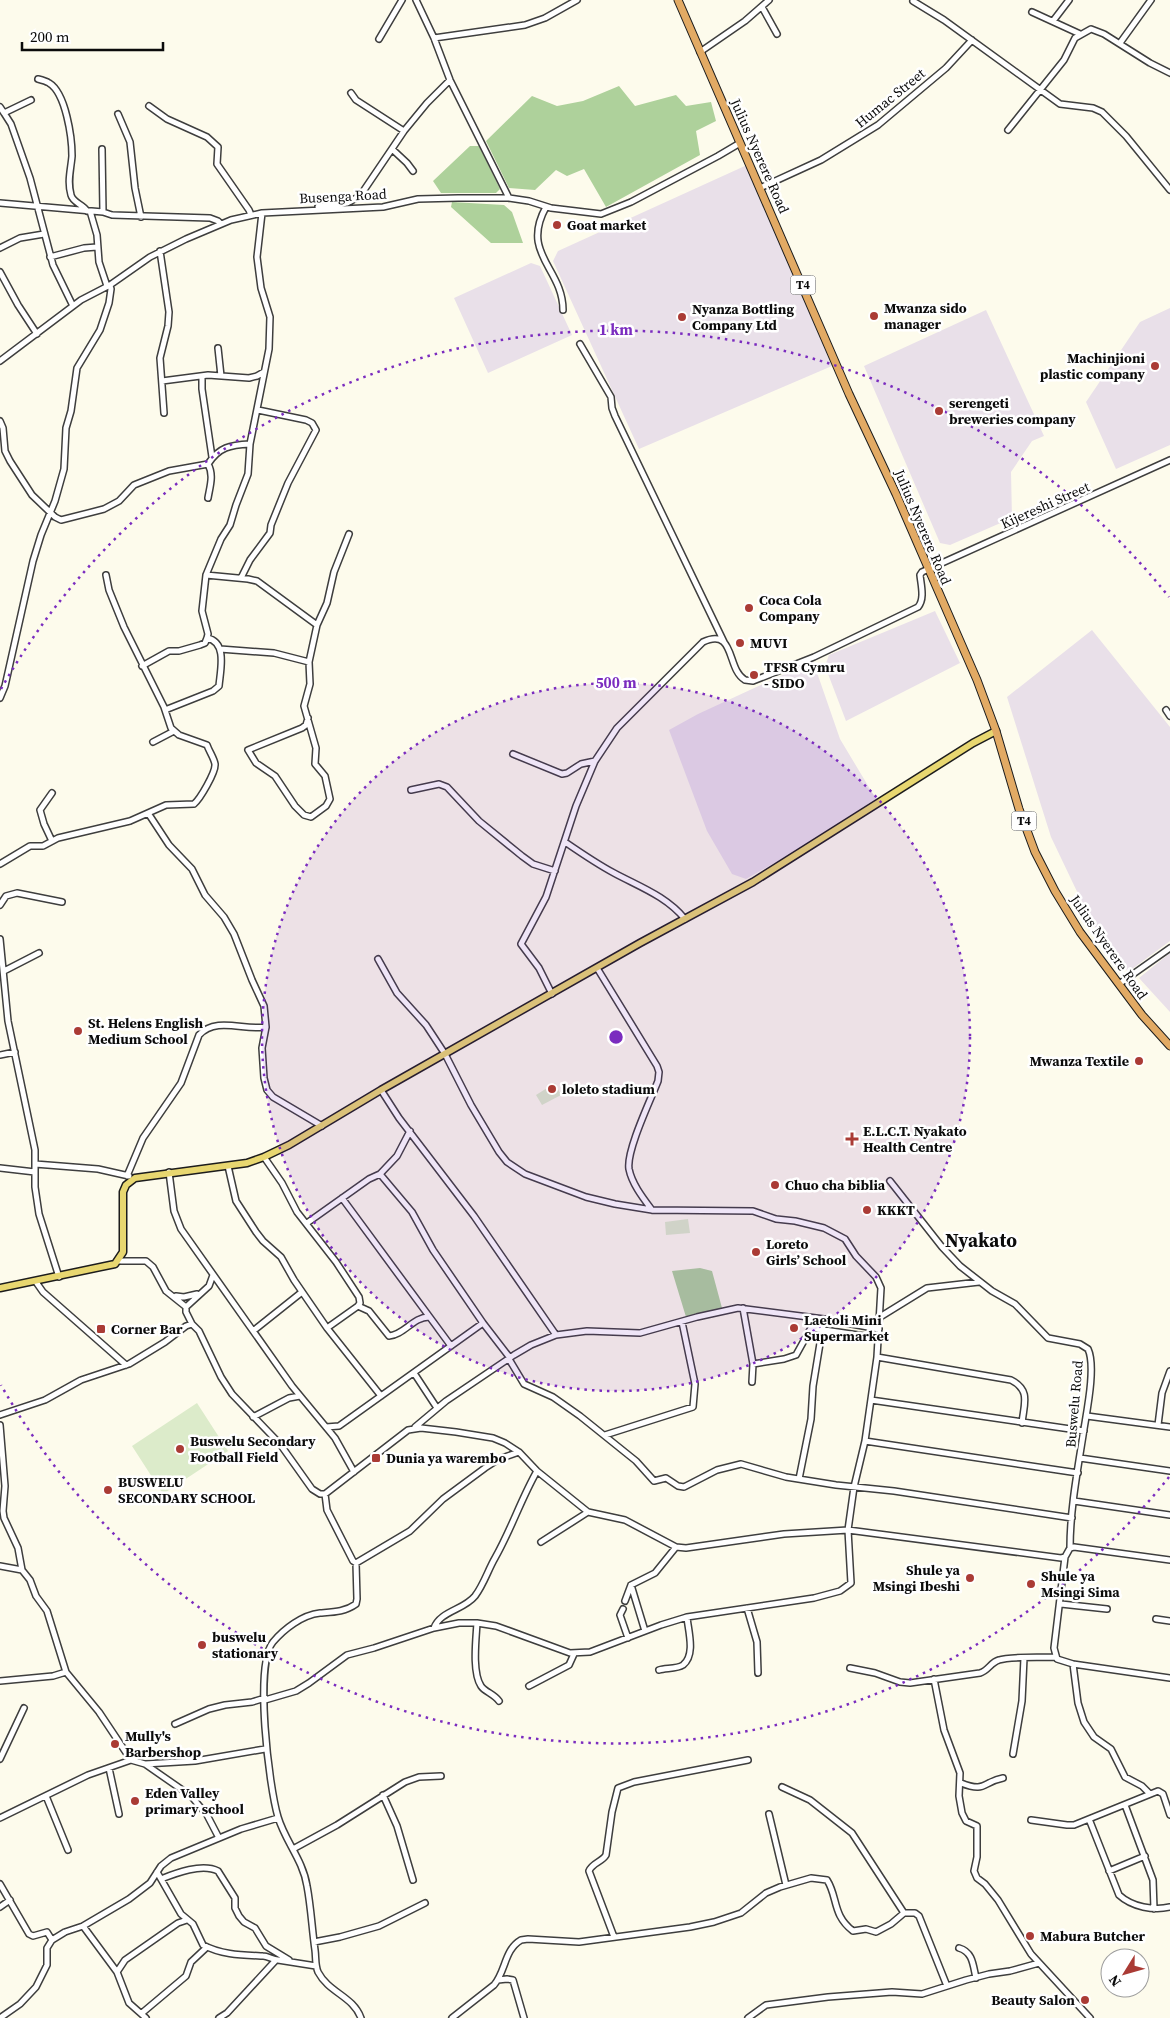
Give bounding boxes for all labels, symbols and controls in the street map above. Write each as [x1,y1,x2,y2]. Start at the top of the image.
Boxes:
scale bar [22,20,164,52]
text: 200 m [30,26,70,47]
street label: Humac Street [851,63,930,132]
street label: Julius Nyerere Road [725,95,794,217]
street label: Busenga Road [299,184,387,208]
place label: Goat market [567,215,647,235]
marker: Goat market [551,219,563,231]
road number: T4 [790,276,816,294]
place label: Mwanza sido manager [884,298,967,334]
place label: Nyanza Bottling Company Ltd [692,299,794,335]
marker: Mwanza sido manager [868,310,880,322]
marker: Nyanza Bottling Company Ltd [676,311,688,323]
text: 1 km [599,319,633,340]
place label: Machinjioni plastic company [1040,348,1146,384]
marker: Machinjioni plastic company [1149,360,1161,372]
place label: serengeti breweries company [949,393,1076,429]
marker: serengeti breweries company [933,405,945,417]
street label: Julius Nyerere Road [889,465,956,588]
street label: Kijereshi Street [997,476,1093,534]
place label: Coca Cola Company [759,590,822,626]
marker: Coca Cola Company [743,602,755,614]
place label: MUVI [750,633,787,653]
marker: MUVI [734,637,746,649]
place label: TFSR Cymru - SIDO [764,657,845,693]
marker: TFSR Cymru - SIDO [748,669,760,681]
text: 500 m [595,672,637,693]
road number: T4 [1012,811,1036,830]
street label: Julius Nyerere Road [1065,890,1153,1003]
place label: St. Helens English Medium School [88,1013,203,1049]
marker: St. Helens English Medium School [72,1025,84,1037]
centre of rings [607,1028,625,1046]
place label: Mwanza Textile [1029,1051,1129,1071]
marker: Mwanza Textile [1133,1055,1145,1067]
place label: loleto stadium [562,1079,655,1099]
marker: loleto stadium [546,1083,558,1095]
place label: E.L.C.T. Nyakato Health Centre [863,1121,967,1157]
marker: E.L.C.T. Nyakato Health Centre [845,1132,859,1146]
place label: Chuo cha biblia [785,1175,886,1195]
marker: Chuo cha biblia [769,1179,781,1191]
place label: KKKT [877,1200,915,1220]
marker: KKKT [861,1204,873,1216]
district label: Nyakato [945,1227,1017,1253]
place label: Loreto Girls’ School [766,1234,847,1270]
marker: Loreto Girls’ School [750,1246,762,1258]
place label: Laetoli Mini Supermarket [804,1310,890,1346]
place label: Corner Bar [111,1319,183,1339]
marker: Laetoli Mini Supermarket [788,1322,800,1334]
marker: Corner Bar [95,1323,107,1335]
street label: Buswelu Road [1060,1360,1088,1448]
place label: Buswelu Secondary Football Field [190,1431,316,1467]
marker: Buswelu Secondary Football Field [174,1443,186,1455]
place label: Dunia ya warembo [386,1448,506,1468]
marker: Dunia ya warembo [370,1452,382,1464]
place label: BUSWELU SECONDARY SCHOOL [118,1472,255,1508]
marker: BUSWELU SECONDARY SCHOOL [102,1484,114,1496]
place label: Shule ya Msingi Ibeshi [873,1560,961,1596]
place label: Shule ya Msingi Sima [1041,1566,1120,1602]
marker: Shule ya Msingi Ibeshi [964,1572,976,1584]
marker: Shule ya Msingi Sima [1025,1578,1037,1590]
place label: buswelu stationary [212,1627,279,1663]
marker: buswelu stationary [196,1639,208,1651]
place label: Mully's Barbershop [125,1726,202,1762]
marker: Mully's Barbershop [109,1738,121,1750]
place label: Eden Valley primary school [145,1783,244,1819]
marker: Eden Valley primary school [129,1795,141,1807]
place label: Mabura Butcher [1040,1926,1145,1946]
marker: Mabura Butcher [1024,1930,1036,1942]
north arrow [1100,1948,1150,1998]
text: N [1104,1971,1126,1991]
place label: Beauty Salon [991,1990,1075,2010]
marker: Beauty Salon [1079,1994,1091,2006]

